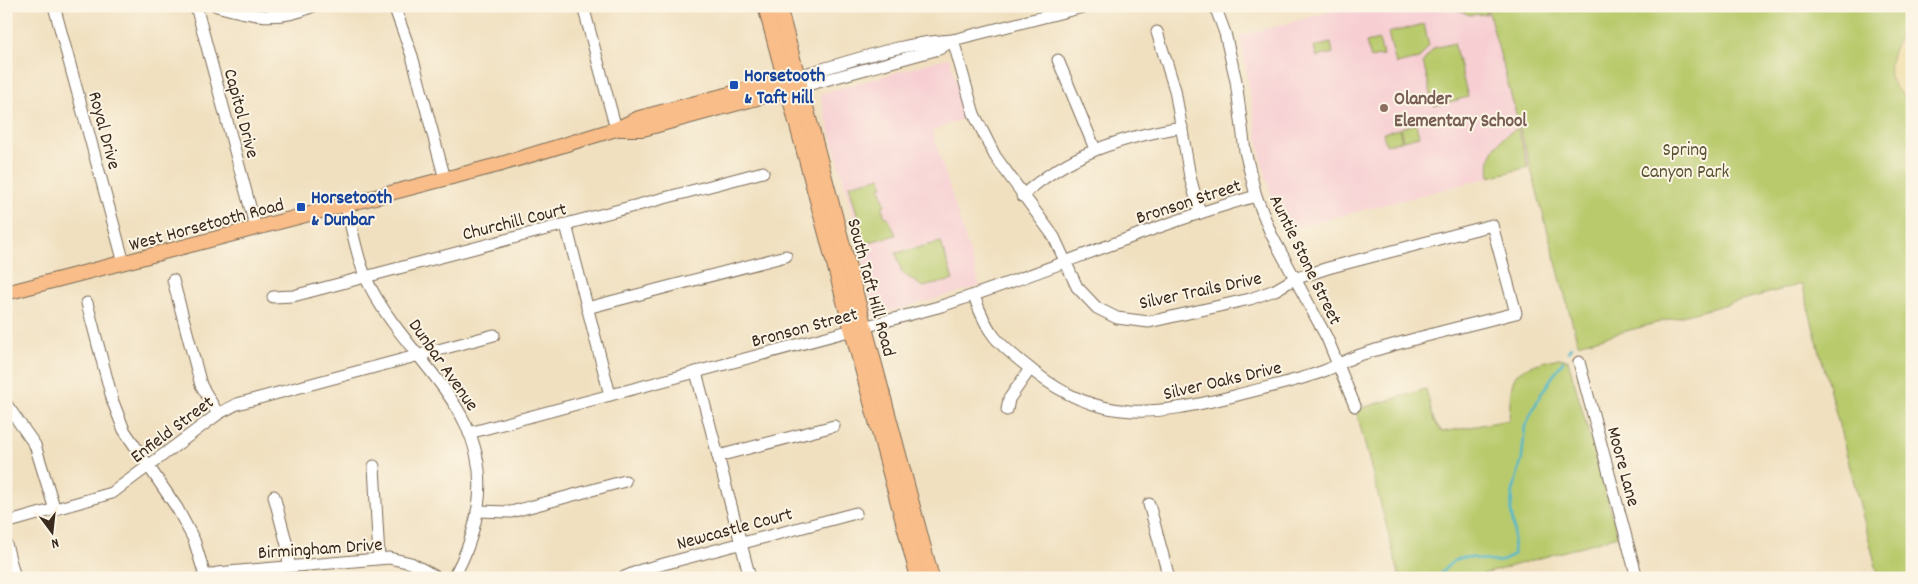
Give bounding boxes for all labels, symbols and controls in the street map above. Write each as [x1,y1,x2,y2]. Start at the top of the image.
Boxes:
place label: Horsetooth & Taft Hill [744,64,826,113]
street label: Capitol Drive [215,66,265,162]
marker: Horsetooth & Taft Hill [728,79,740,91]
place label: Olander Elementary School [1394,87,1527,136]
street label: Royal Drive [79,89,126,173]
marker: Olander Elementary School [1378,102,1390,114]
park label: Spring Canyon Park [1641,138,1730,187]
street label: Bronson Street [1133,174,1245,233]
place label: Horsetooth & Dunbar [311,186,393,235]
street label: Auntie Stone Street [1261,191,1347,330]
street label: West Horsetooth Road [126,193,288,260]
street label: Churchill Court [460,197,570,249]
marker: Horsetooth & Dunbar [295,201,307,213]
street label: South Taft Hill Road [838,216,901,360]
street label: Silver Trails Drive [1137,266,1264,319]
street label: Bronson Street [749,302,861,357]
street label: Dunbar Avenue [400,314,484,418]
street label: Silver Oaks Drive [1161,356,1285,409]
street label: Enfield Street [126,390,221,471]
street label: Moore Lane [1598,424,1645,510]
street label: Newcastle Court [674,502,796,559]
north arrow [28,506,78,556]
text: N [49,532,61,553]
street label: Birmingham Drive [257,533,383,568]

